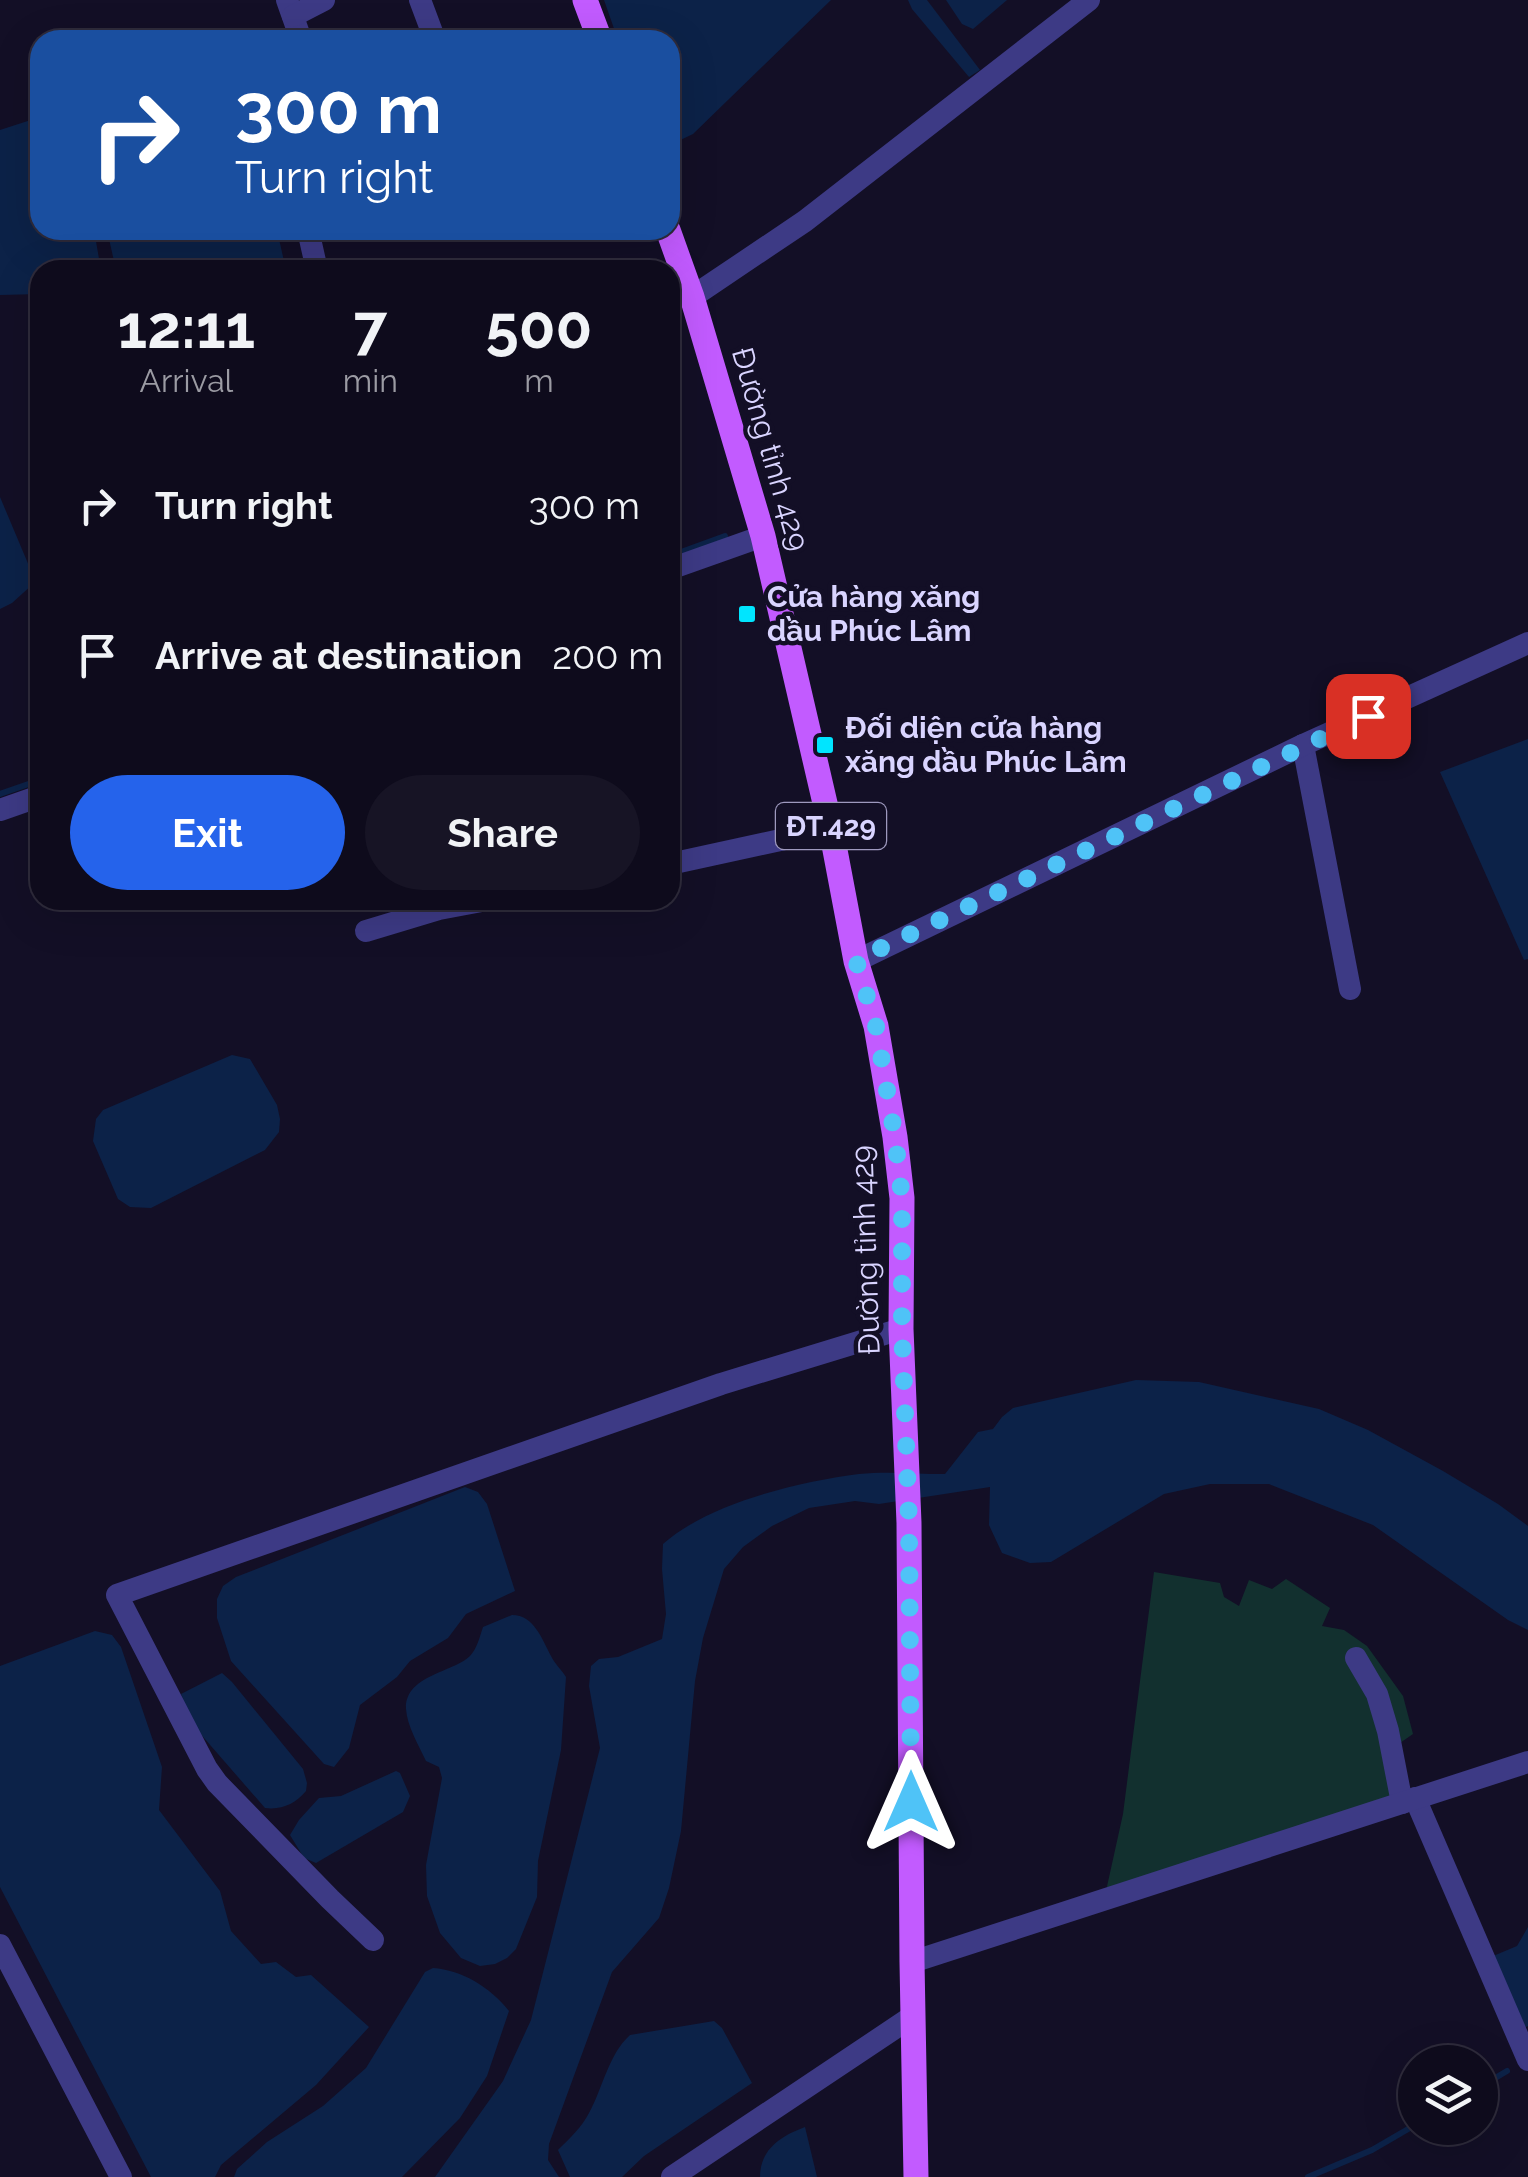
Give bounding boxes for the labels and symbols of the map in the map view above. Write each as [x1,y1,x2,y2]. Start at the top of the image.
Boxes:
street label: Đường tỉnh 429 [725,343,816,555]
place label: Cửa hàng xăng dầu Phúc Lâm [767,579,980,648]
marker: Cửa hàng xăng dầu Phúc Lâm [736,603,758,625]
pin [1326,674,1411,759]
place label: Đối diện cửa hàng xăng dầu Phúc Lâm [845,710,1127,779]
marker: Đối diện cửa hàng xăng dầu Phúc Lâm [814,734,836,756]
road number: ĐT.429 [776,803,886,849]
street label: Đường tỉnh 429 [844,1145,887,1355]
position arrow [859,1750,963,1854]

